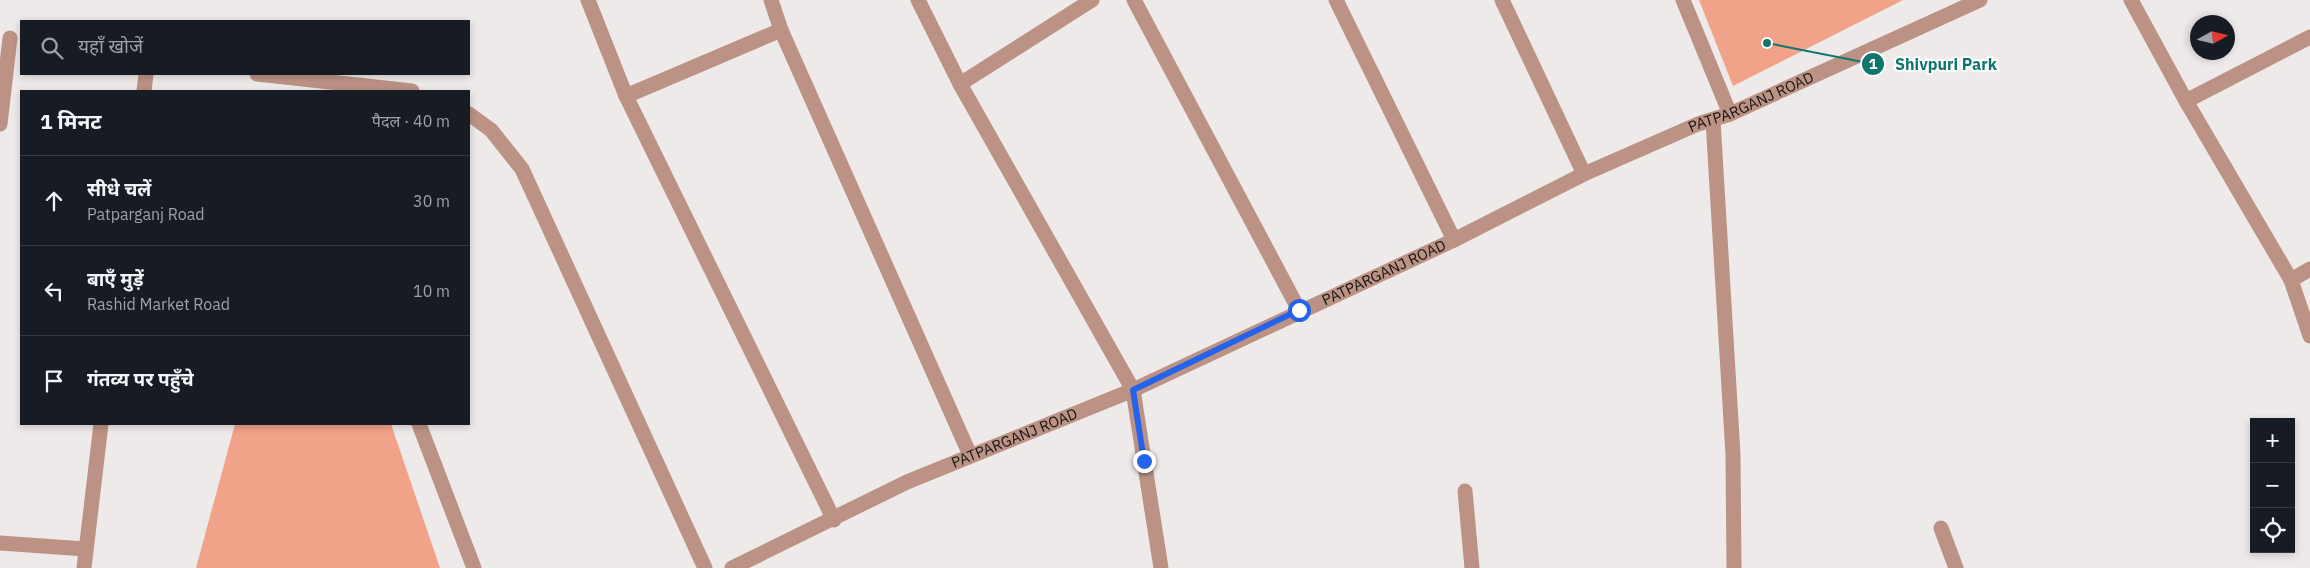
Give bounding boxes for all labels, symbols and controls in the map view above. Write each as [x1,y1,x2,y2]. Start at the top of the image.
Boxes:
north arrow [2190,15,2235,60]
search box [20,20,470,75]
icon: search [38,34,66,62]
text: यहाँ खोजें [78,34,143,58]
callout: Shivpuri Park [1861,49,2007,80]
text: 1 [1868,54,1878,73]
text: Shivpuri Park [1895,54,1998,74]
street label: PATPARGANJ ROAD [1685,67,1817,136]
text: 1 मिनट [40,107,102,135]
text: पैदल · 40 m [372,111,450,131]
text: सीधे चलें [87,177,151,201]
icon: ahead [40,187,68,215]
text: 30 m [413,191,450,211]
text: Patparganj Road [87,204,205,224]
street label: PATPARGANJ ROAD [1319,235,1449,309]
text: बाएँ मुड़ें [87,267,144,291]
icon: left [40,277,68,305]
text: 10 m [413,281,450,301]
text: Rashid Market Road [87,294,230,314]
route start [1288,299,1311,322]
icon: arrive [40,367,68,395]
text: गंतव्य पर पहुँचे [87,367,194,391]
street label: PATPARGANJ ROAD [948,404,1080,472]
map controls [2250,418,2295,553]
button: + [2250,418,2295,463]
route end [1133,450,1156,473]
button: − [2250,463,2295,508]
button: locate [2250,508,2295,553]

